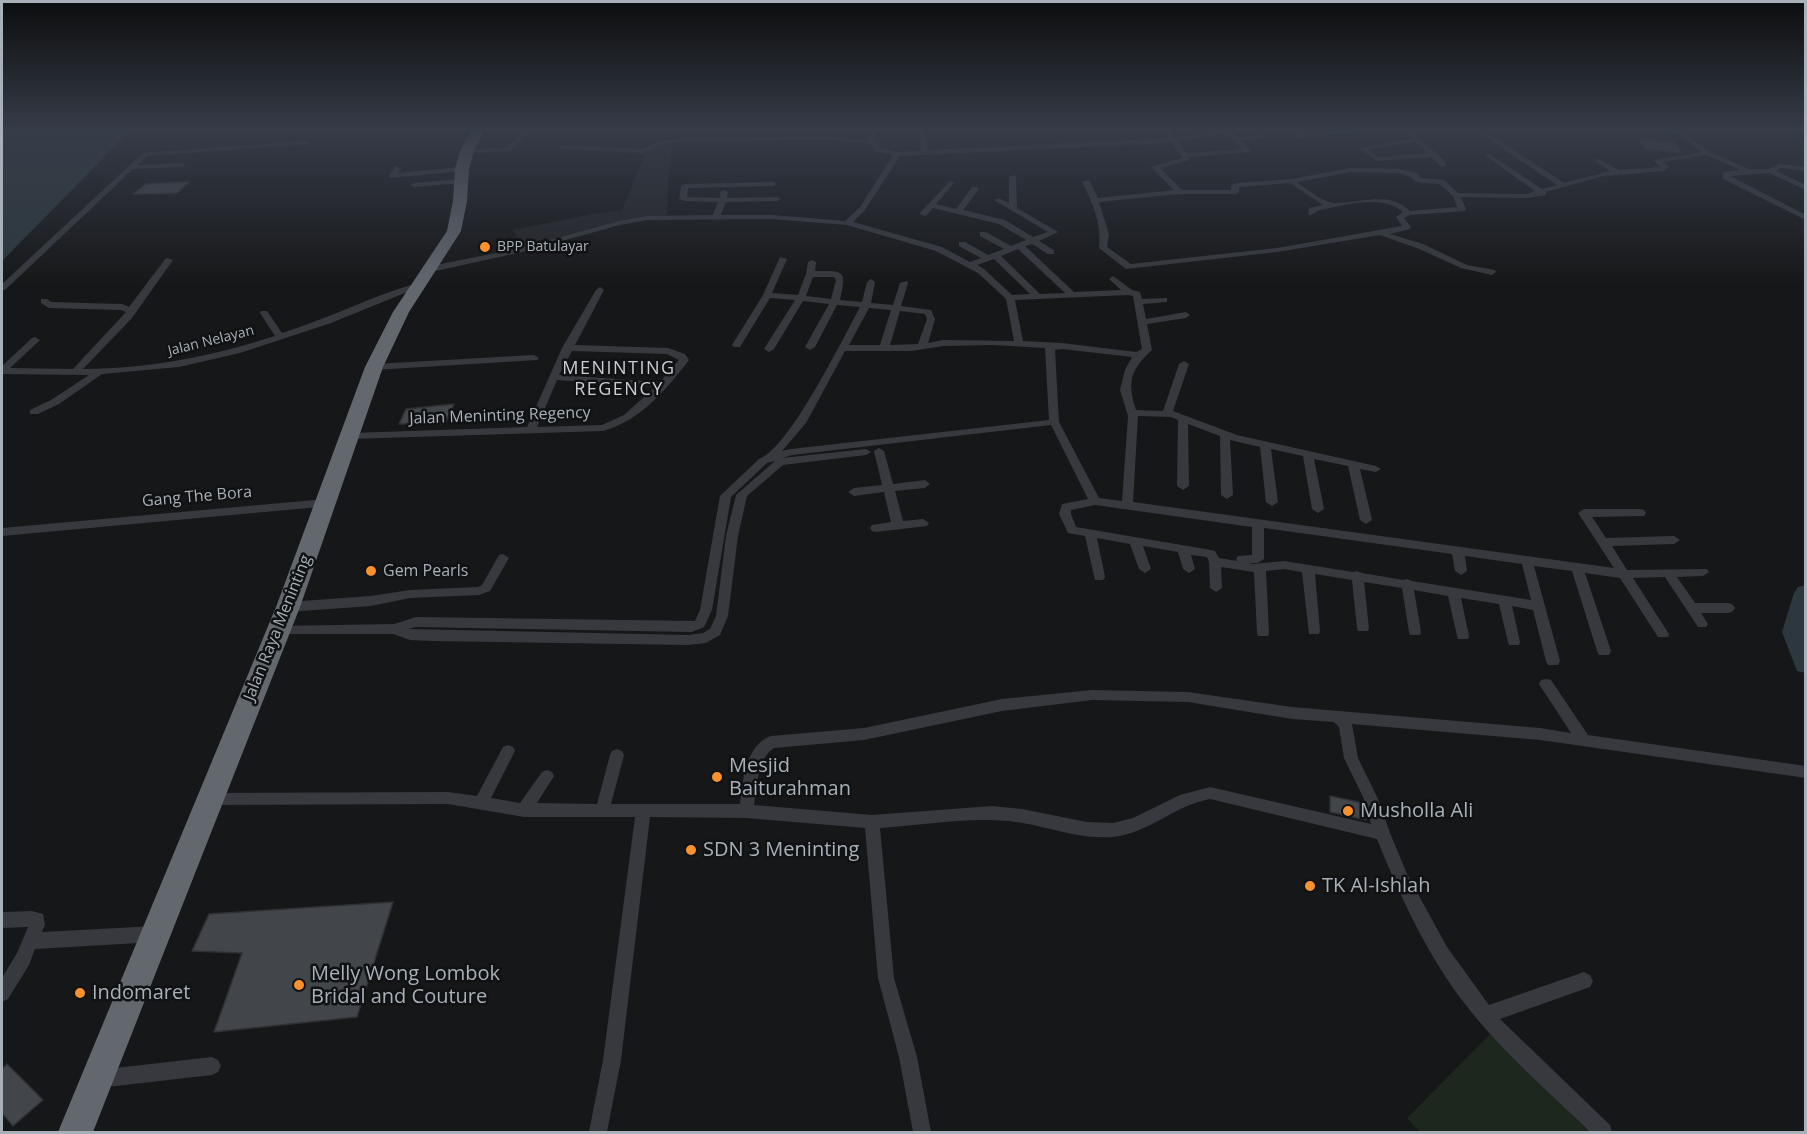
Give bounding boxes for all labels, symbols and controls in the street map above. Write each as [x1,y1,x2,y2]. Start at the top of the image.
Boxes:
place label: BPP Batulayar [497,239,589,255]
marker: BPP Batulayar [478,240,492,254]
street label: Jalan Nelayan [166,322,256,360]
district label: MENINTING REGENCY [562,358,676,400]
street label: Jalan Meninting Regency [409,403,591,429]
street label: Gang The Bora [141,483,253,511]
street label: Jalan Raya Meninting [240,552,316,704]
place label: Gem Pearls [383,561,468,581]
marker: Gem Pearls [364,564,378,578]
place label: Mesjid Baiturahman [729,754,851,801]
marker: Mesjid Baiturahman [710,770,724,784]
place label: Musholla Ali [1360,799,1473,823]
marker: Musholla Ali [1341,804,1355,818]
place label: SDN 3 Meninting [703,838,859,862]
marker: SDN 3 Meninting [684,843,698,857]
place label: TK Al-Ishlah [1322,874,1430,898]
marker: TK Al-Ishlah [1303,879,1317,893]
place label: Melly Wong Lombok Bridal and Couture [311,962,500,1009]
marker: Melly Wong Lombok Bridal and Couture [292,978,306,992]
place label: Indomaret [92,981,190,1005]
marker: Indomaret [73,986,87,1000]

